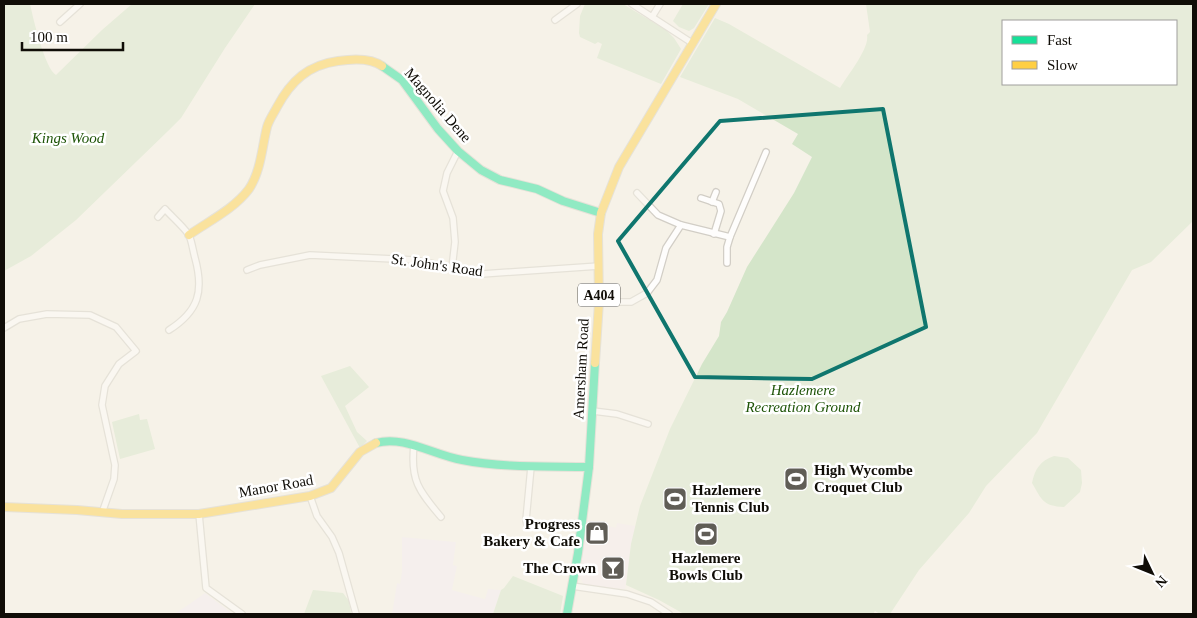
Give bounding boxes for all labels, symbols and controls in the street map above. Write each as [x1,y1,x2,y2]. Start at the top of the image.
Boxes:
scale bar [22,20,124,52]
legend [1002,20,1177,85]
text: 100 m [30,29,68,45]
text: Fast [1047,32,1073,48]
text: Slow [1047,57,1078,73]
street label: Magnolia Dene [401,65,475,146]
park label: Kings Wood [31,130,105,146]
street label: St. John's Road [390,251,484,279]
road number: A404 [578,284,620,306]
street label: Amersham Road [570,318,592,420]
park label: Hazlemere Recreation Ground [744,382,861,415]
place label: High Wycombe Croquet Club [814,462,913,495]
sports icon: High Wycombe Croquet Club [783,466,809,492]
street label: Manor Road [237,471,315,500]
place label: Hazlemere Tennis Club [692,482,769,515]
sports icon: Hazlemere Tennis Club [662,486,688,512]
place label: Progress Bakery & Cafe [483,516,580,549]
shop icon: Progress Bakery & Cafe [584,520,610,546]
sports icon: Hazlemere Bowls Club [693,521,719,547]
north arrow [1127,548,1177,598]
place label: Hazlemere Bowls Club [669,550,743,583]
bar icon: The Crown [600,555,626,581]
place label: The Crown [523,560,597,576]
text: N [1152,573,1170,590]

